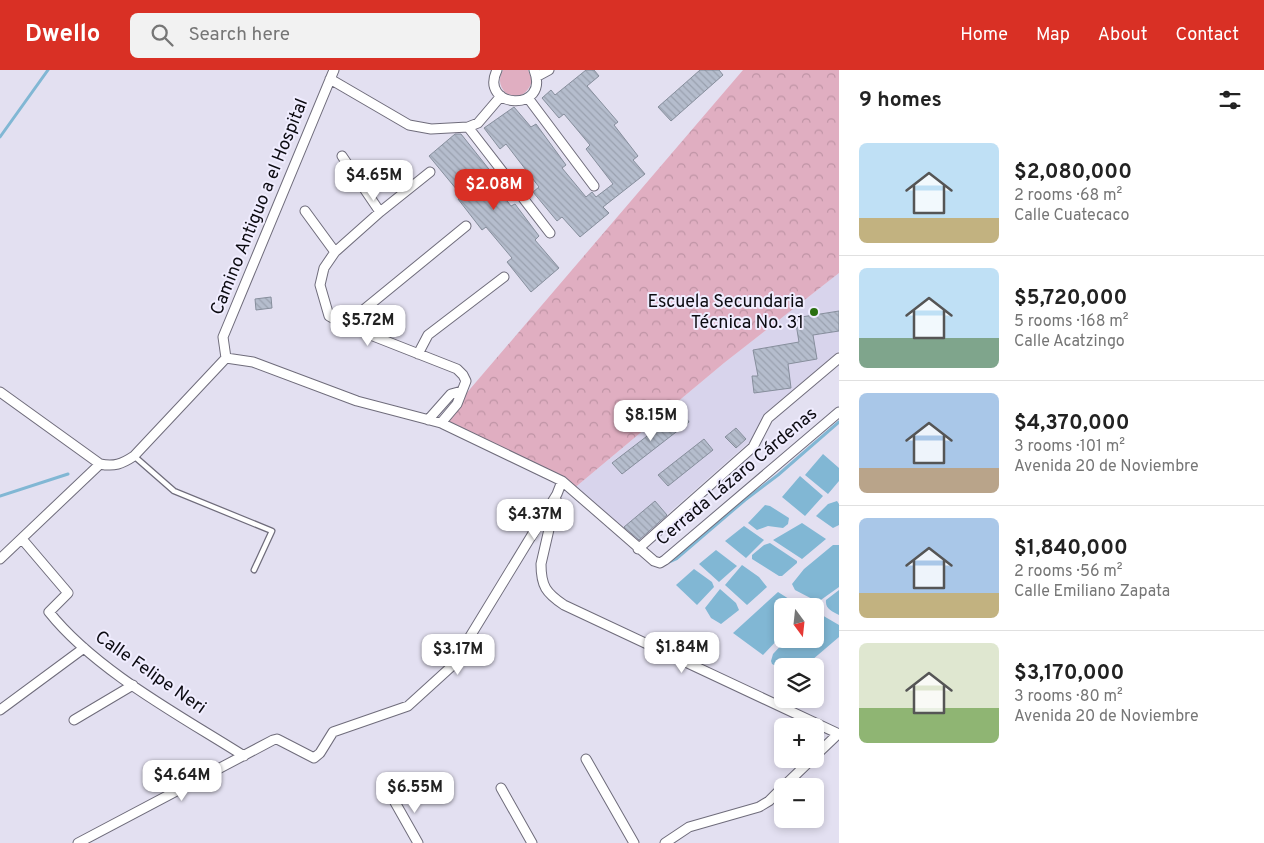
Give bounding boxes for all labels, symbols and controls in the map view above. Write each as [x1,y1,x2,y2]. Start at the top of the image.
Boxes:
search box [130,13,480,58]
text: Dwello [25,20,100,50]
icon: search [148,21,176,49]
text: Search here [188,23,290,47]
text: Home [960,24,1008,47]
text: Map [1036,24,1070,47]
text: About [1098,24,1147,47]
text: Contact [1175,24,1239,47]
icon: filters [1216,86,1244,114]
text: 9 homes [859,87,942,114]
street label: Camino Antiguo a el Hospital [206,95,314,319]
text: $2,080,000 [1014,159,1132,186]
pin: $4.65M [333,160,415,202]
icon: home [899,163,959,223]
text: $4.65M [346,166,402,186]
pin: $2.08M [453,168,535,211]
text: $2.08M [466,175,522,195]
text: 2 rooms · 68 m² [1014,186,1122,206]
text: Calle Cuatecaco [1014,206,1130,226]
text: $5,720,000 [1014,285,1127,312]
icon: home [899,288,959,348]
place label: Escuela Secundaria Técnica No. 31 [648,291,804,335]
pin: $5.72M [327,304,409,347]
marker: Escuela Secundaria Técnica No. 31 [808,306,820,318]
text: $5.72M [341,311,395,331]
text: 5 rooms · 168 m² [1014,312,1129,332]
text: Calle Acatzingo [1014,332,1125,352]
pin: $8.15M [610,400,692,442]
street label: Cerrada Lázaro Cárdenas [652,403,822,551]
text: $8.15M [625,406,677,426]
text: $4,370,000 [1014,410,1130,437]
icon: home [899,413,959,473]
text: 3 rooms · 101 m² [1014,437,1125,457]
text: Avenida 20 de Noviembre [1014,457,1199,477]
pin: $4.37M [494,498,576,541]
text: $4.37M [508,505,562,525]
text: $1,840,000 [1014,535,1128,562]
icon: home [899,538,959,598]
text: 2 rooms · 56 m² [1014,562,1123,582]
text: Calle Emiliano Zapata [1014,582,1170,602]
north arrow [774,598,824,648]
map controls [774,598,824,828]
street label: Calle Felipe Neri [90,626,210,720]
pin: $1.84M [641,632,723,674]
pin: $3.17M [417,634,499,676]
text: $1.84M [655,638,709,658]
text: $3.17M [433,640,483,660]
button: layers [774,658,824,708]
text: $3,170,000 [1014,660,1124,687]
icon: home [899,663,959,723]
text: 3 rooms · 80 m² [1014,687,1123,707]
text: Avenida 20 de Noviembre [1014,707,1199,727]
button: + [774,718,824,768]
pin: $4.64M [141,760,223,802]
text: $4.64M [154,766,210,786]
pin: $6.55M [374,772,456,814]
text: $6.55M [387,778,443,798]
button: − [774,778,824,828]

